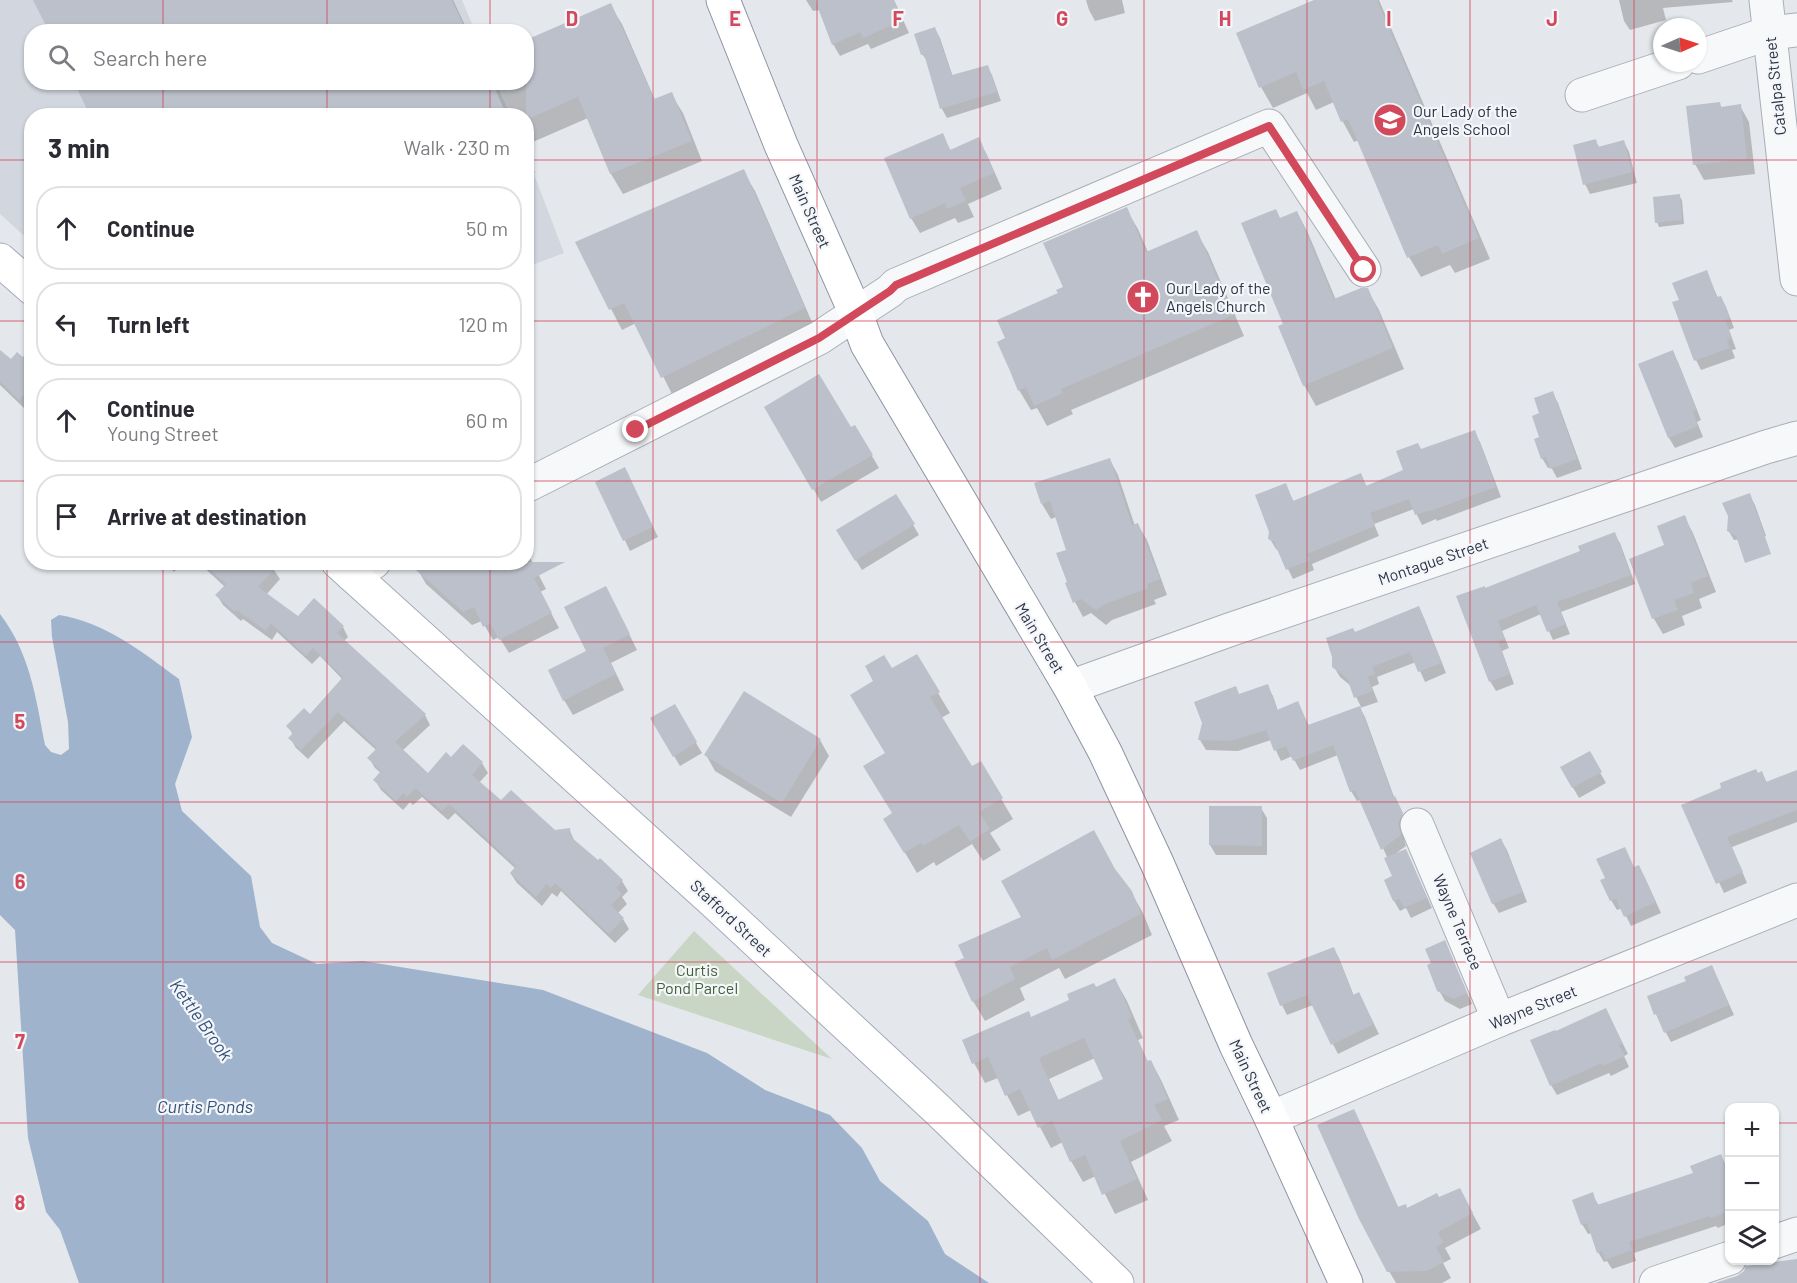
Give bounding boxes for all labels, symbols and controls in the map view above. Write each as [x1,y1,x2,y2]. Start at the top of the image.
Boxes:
text: D [566,6,578,30]
text: E [729,6,741,30]
text: F [892,6,904,30]
text: G [1056,6,1068,30]
text: H [1219,6,1231,30]
text: I [1386,6,1392,30]
text: J [1546,6,1558,30]
north arrow [1653,18,1707,72]
search box [24,24,534,90]
street label: Catalpa Street [1760,36,1789,136]
icon: search [45,41,78,74]
text: Search here [93,44,207,70]
place label: Our Lady of the Angels School [1413,101,1518,138]
school or university icon: Our Lady of the Angels School [1372,102,1408,138]
text: 3 min [48,132,110,163]
text: Walk · 230 m [404,135,510,159]
street label: Main Street [786,171,835,251]
icon: ahead [50,212,83,245]
text: Continue [107,215,195,241]
text: 50 m [466,216,508,240]
route start [1350,256,1376,282]
place label: Our Lady of the Angels Church [1166,278,1271,315]
church icon: Our Lady of the Angels Church [1125,279,1161,315]
icon: left [50,308,83,341]
text: Turn left [107,311,190,337]
text: 120 m [458,312,508,336]
text: Continue [107,395,195,421]
icon: ahead [50,404,83,437]
text: 60 m [466,408,508,432]
route end [622,416,648,442]
text: Young Street [107,421,219,445]
icon: arrive [50,500,83,533]
text: Arrive at destination [107,503,306,529]
street label: Montague Street [1375,533,1490,588]
street label: Main Street [1012,599,1069,677]
text: 5 [15,709,26,733]
text: 6 [15,869,26,893]
street label: Wayne Terrace [1430,871,1487,973]
street label: Stafford Street [687,875,776,960]
park label: Curtis Pond Parcel [656,960,738,997]
water label: Kettle Brook [166,975,238,1064]
street label: Wayne Street [1486,980,1579,1033]
text: 7 [15,1029,25,1053]
street label: Main Street [1226,1036,1277,1116]
water label: Curtis Ponds [157,1095,253,1117]
map controls [1725,1103,1779,1265]
button: + [1725,1103,1779,1157]
button: − [1725,1157,1779,1211]
text: 8 [15,1190,26,1214]
button: layers [1725,1211,1779,1265]

